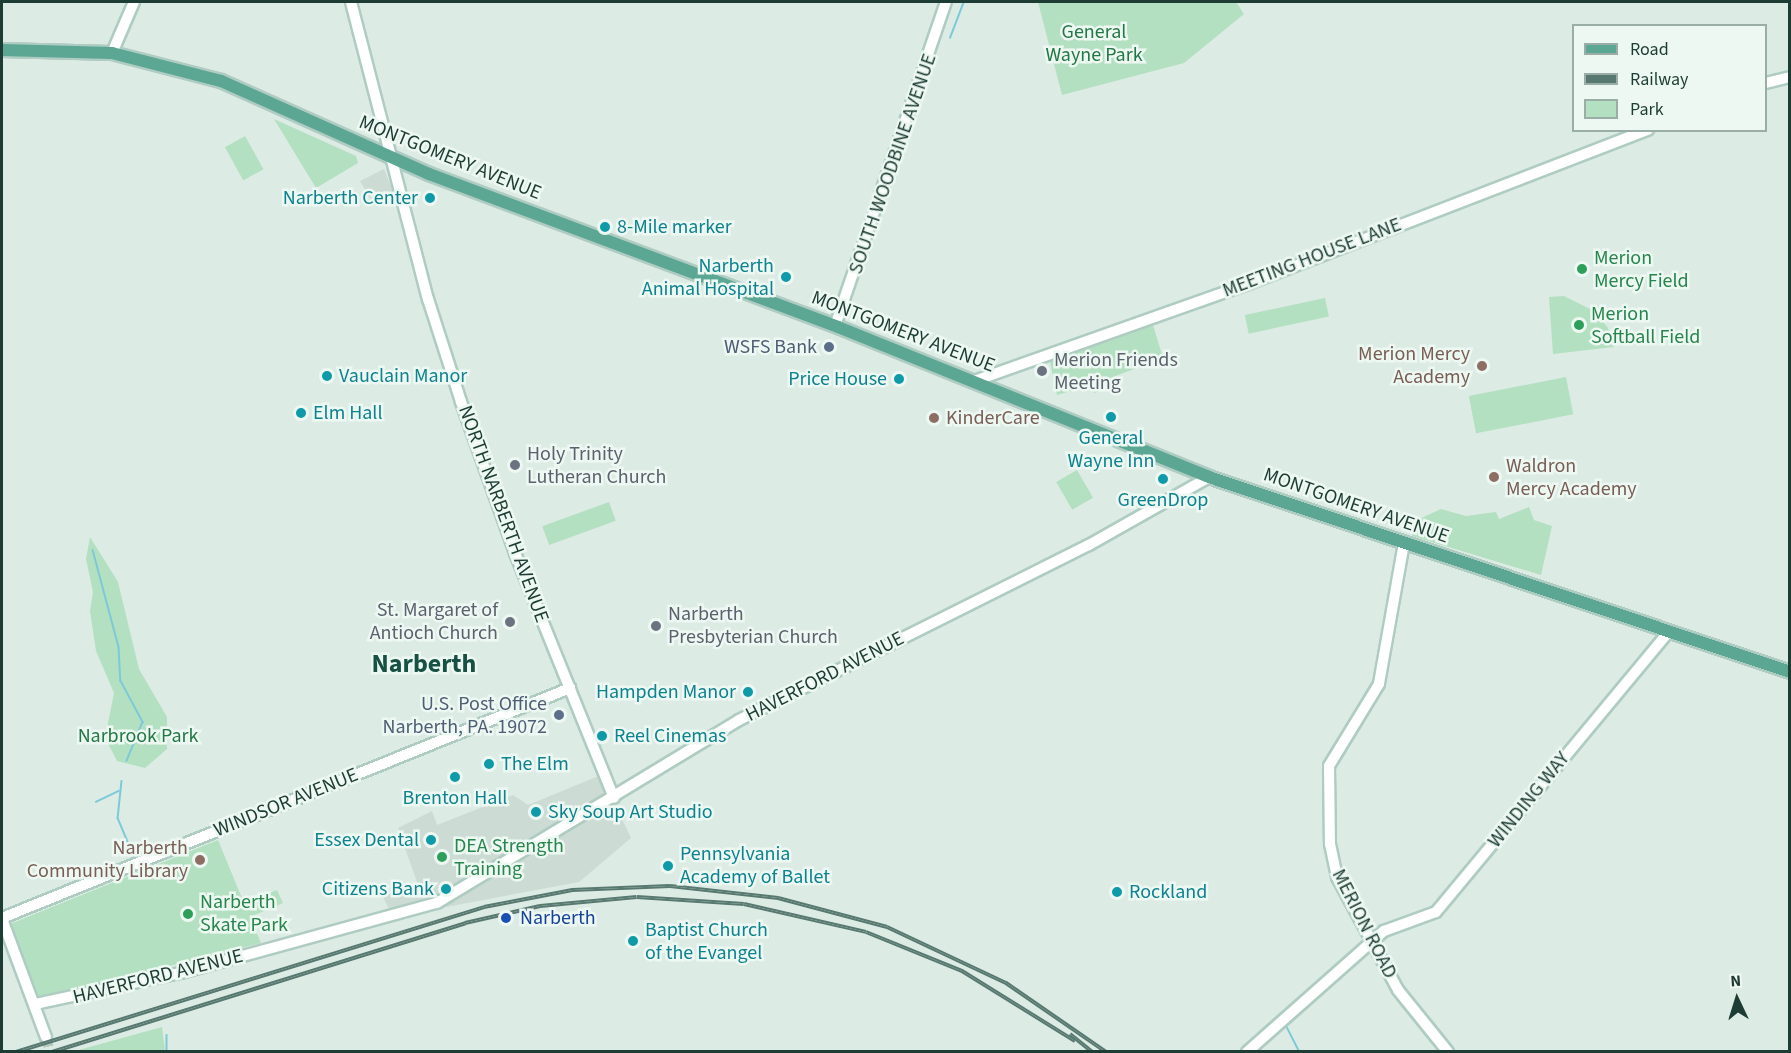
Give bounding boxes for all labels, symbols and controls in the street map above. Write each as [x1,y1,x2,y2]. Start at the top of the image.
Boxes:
park label: General Wayne Park [1045,20,1143,67]
legend [1572,24,1767,132]
text: Road [1630,37,1669,62]
street label: SOUTH WOODBINE AVENUE [844,51,942,277]
text: Railway [1630,67,1689,92]
text: Park [1630,97,1664,122]
street label: MONTGOMERY AVENUE [355,110,545,206]
place label: Narberth Center [283,186,418,210]
marker: Narberth Center [423,191,437,205]
street label: MEETING HOUSE LANE [1219,213,1405,303]
place label: 8-Mile marker [617,215,732,239]
marker: 8-Mile marker [598,220,612,234]
place label: Merion Mercy Field [1594,246,1689,293]
place label: Narberth Animal Hospital [642,254,774,301]
marker: Merion Mercy Field [1575,262,1589,276]
marker: Narberth Animal Hospital [779,270,793,284]
street label: MONTGOMERY AVENUE [808,286,998,378]
place label: Merion Softball Field [1591,302,1700,349]
marker: Merion Softball Field [1572,318,1586,332]
place label: WSFS Bank [724,335,817,359]
marker: WSFS Bank [822,340,836,354]
place label: Merion Mercy Academy [1358,342,1470,389]
place label: Merion Friends Meeting [1054,348,1178,395]
marker: Merion Mercy Academy [1475,359,1489,373]
place label: Vauclain Manor [339,364,467,388]
marker: Merion Friends Meeting [1035,364,1049,378]
place label: Price House [788,367,887,391]
marker: Vauclain Manor [320,369,334,383]
marker: Price House [892,372,906,386]
place label: Elm Hall [313,401,383,425]
street label: NORTH NARBERTH AVENUE [453,402,553,626]
marker: Elm Hall [294,406,308,420]
place label: KinderCare [946,406,1040,430]
marker: General Wayne Inn [1104,410,1118,424]
marker: KinderCare [927,411,941,425]
place label: General Wayne Inn [1068,426,1154,473]
place label: Holy Trinity Lutheran Church [527,442,666,489]
place label: Waldron Mercy Academy [1506,454,1637,501]
marker: Holy Trinity Lutheran Church [508,458,522,472]
street label: MONTGOMERY AVENUE [1260,463,1452,549]
marker: Waldron Mercy Academy [1487,470,1501,484]
marker: GreenDrop [1156,472,1170,486]
place label: GreenDrop [1118,488,1208,512]
place label: St. Margaret of Antioch Church [370,598,498,645]
place label: Narberth Presbyterian Church [668,602,838,649]
marker: St. Margaret of Antioch Church [503,615,517,629]
marker: Narberth Presbyterian Church [649,619,663,633]
street label: HAVERFORD AVENUE [742,627,908,727]
district label: Narberth [372,648,476,680]
place label: Hampden Manor [596,680,736,704]
marker: Hampden Manor [741,685,755,699]
place label: U.S. Post Office Narberth, PA. 19072 [383,692,547,739]
marker: U.S. Post Office Narberth, PA. 19072 [552,708,566,722]
park label: Narbrook Park [78,724,198,748]
place label: Reel Cinemas [614,724,726,748]
marker: Reel Cinemas [595,729,609,743]
street label: WINDING WAY [1483,747,1575,853]
place label: The Elm [501,752,569,776]
marker: The Elm [482,757,496,771]
street label: WINDSOR AVENUE [210,763,362,843]
marker: Brenton Hall [448,770,462,784]
place label: Brenton Hall [403,786,507,810]
place label: Sky Soup Art Studio [548,800,713,824]
marker: Sky Soup Art Studio [529,805,543,819]
place label: Essex Dental [314,828,419,852]
marker: Essex Dental [424,833,438,847]
place label: DEA Strength Training [454,834,564,881]
place label: Narberth Community Library [27,837,188,884]
place label: Pennsylvania Academy of Ballet [680,843,830,890]
marker: DEA Strength Training [435,850,449,864]
marker: Narberth Community Library [193,853,207,867]
marker: Pennsylvania Academy of Ballet [661,859,675,873]
street label: MERION ROAD [1326,865,1402,983]
place label: Citizens Bank [322,877,434,901]
place label: Rockland [1129,880,1207,904]
marker: Citizens Bank [439,882,453,896]
marker: Rockland [1110,885,1124,899]
place label: Narberth Skate Park [200,891,288,938]
place label: Narberth [520,906,596,930]
marker: Narberth Skate Park [181,907,195,921]
marker: Narberth [497,909,515,927]
place label: Baptist Church of the Evangel [645,918,768,965]
marker: Baptist Church of the Evangel [626,934,640,948]
street label: HAVERFORD AVENUE [71,944,245,1010]
north arrow [1707,969,1767,1029]
text: N [1730,970,1742,992]

